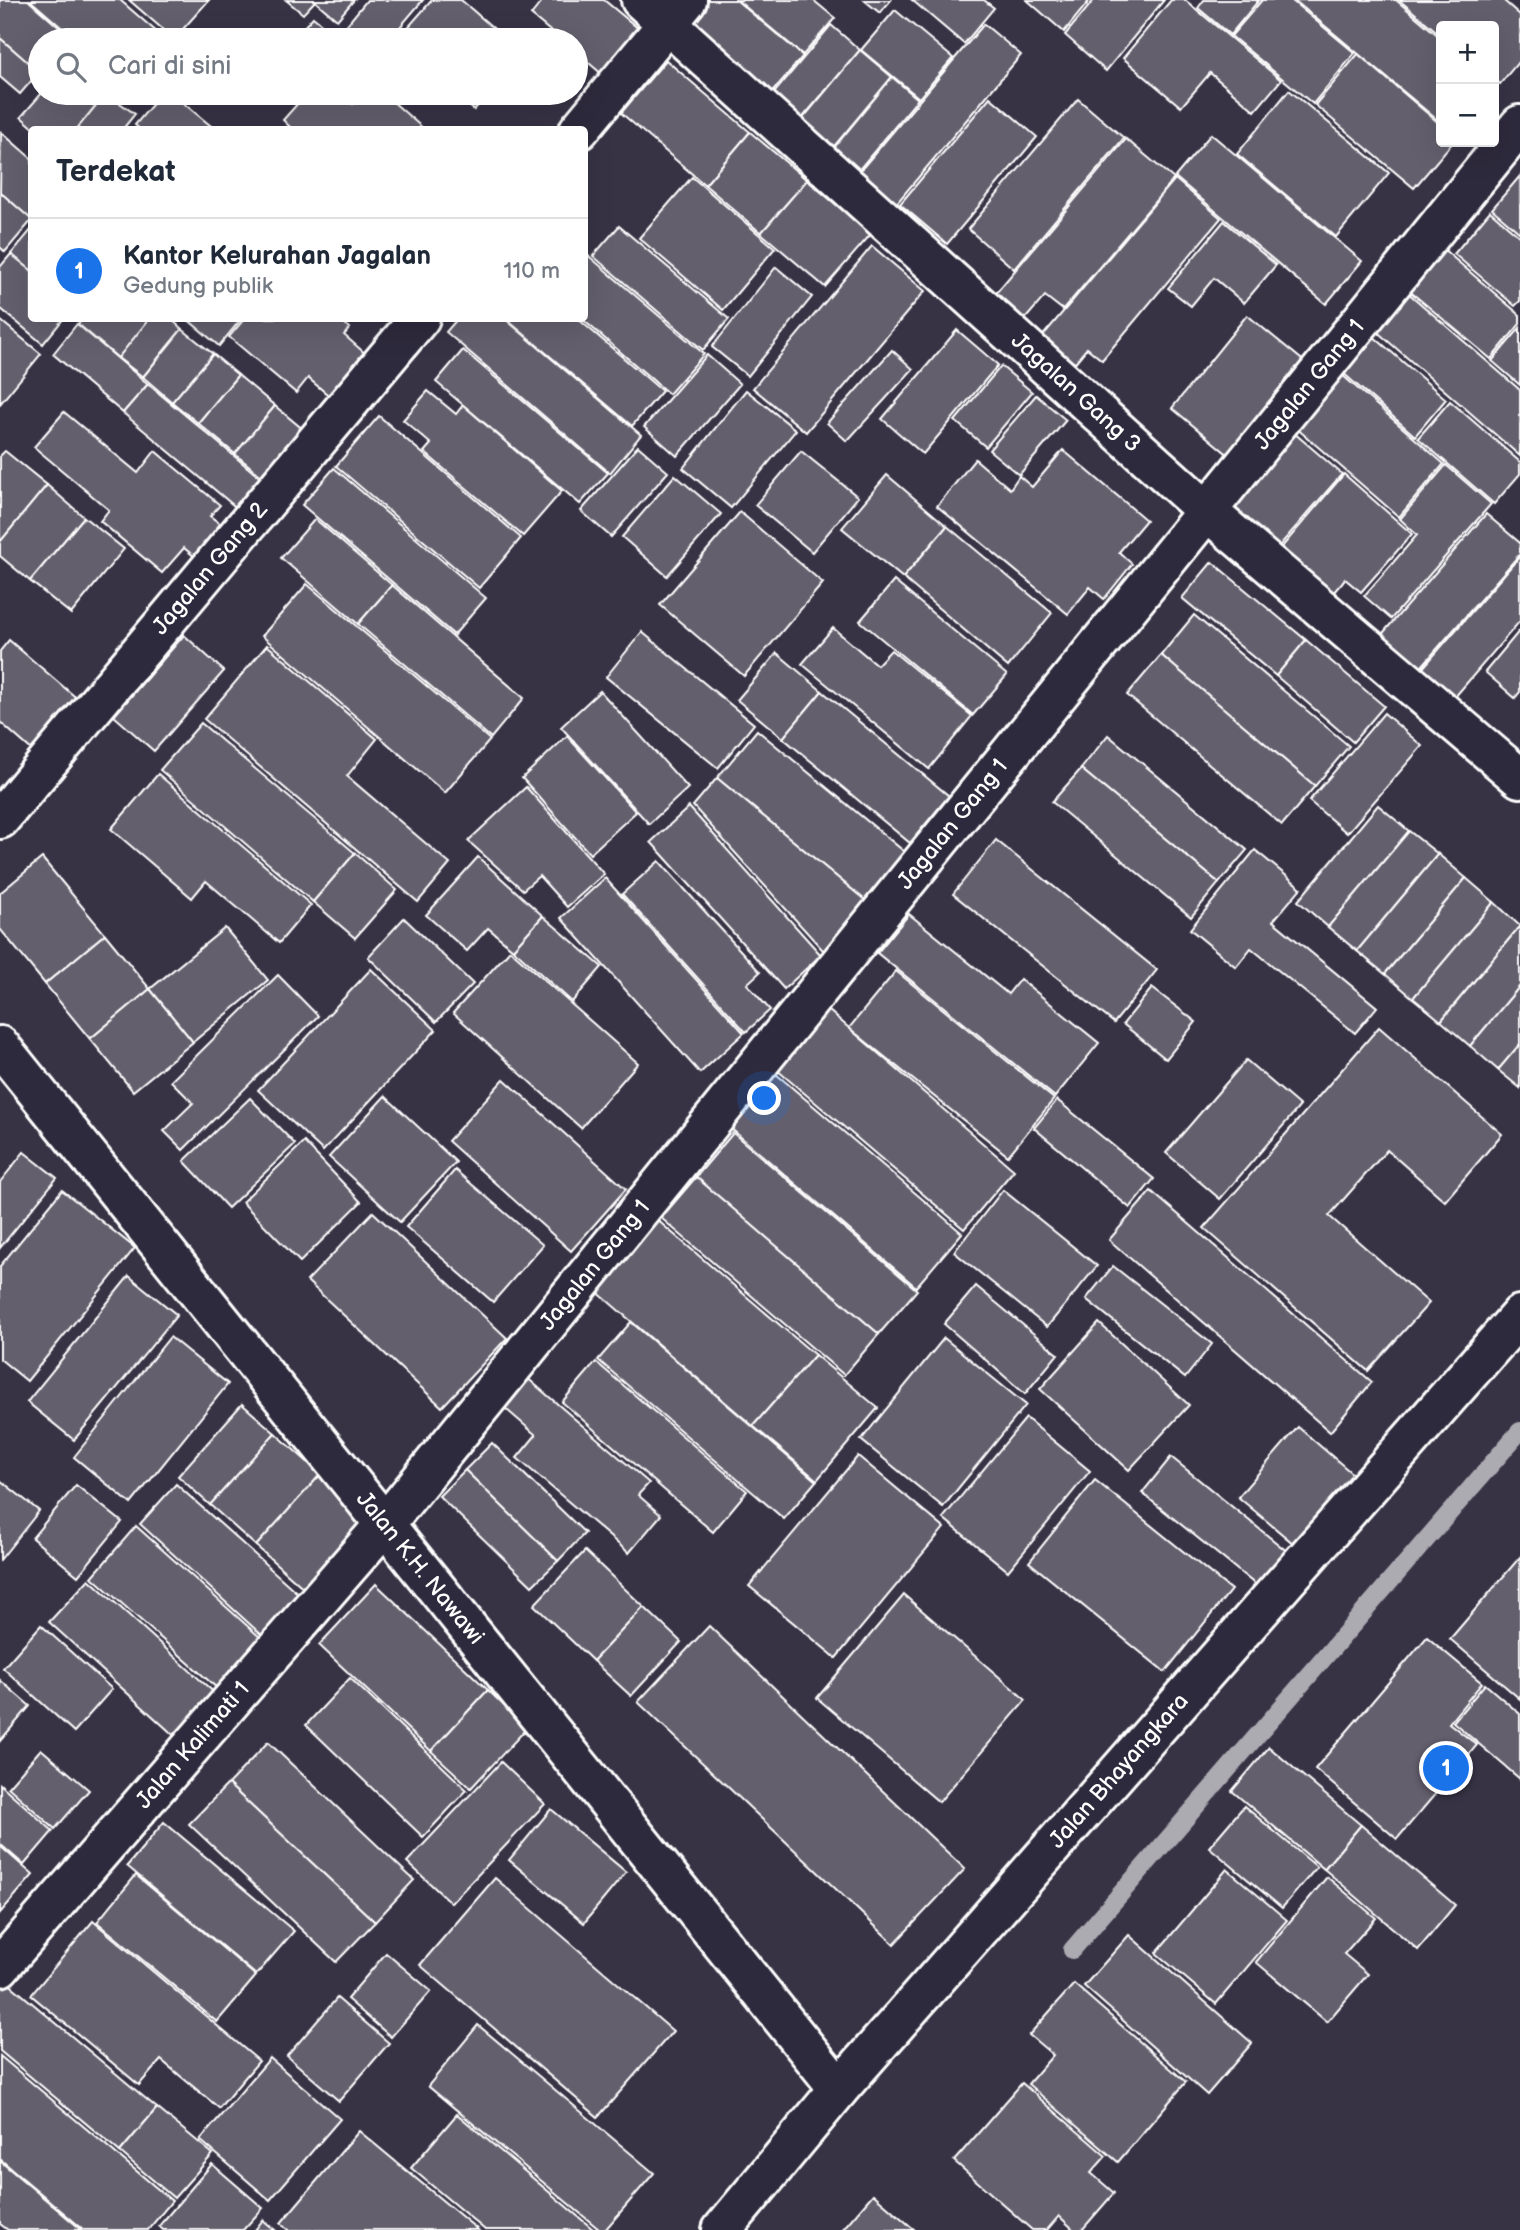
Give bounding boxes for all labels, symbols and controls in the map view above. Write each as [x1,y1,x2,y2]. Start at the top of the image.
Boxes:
map controls [1436,21,1499,147]
button: + [1436,21,1499,84]
search box [28,28,588,105]
icon: search [52,48,90,86]
text: Cari di sini [108,51,231,82]
button: − [1436,84,1499,147]
text: Terdekat [56,154,175,190]
text: Kantor Kelurahan Jagalan [123,241,431,272]
text: 1 [74,257,84,285]
text: 110 m [503,257,560,285]
text: Gedung publik [123,272,273,300]
street label: Jagalan Gang 1 [1248,314,1371,456]
street label: Jagalan Gang 3 [1005,327,1147,458]
street label: Jagalan Gang 2 [147,496,274,640]
street label: Jagalan Gang 1 [891,753,1014,895]
your location [747,1081,781,1115]
street label: Jagalan Gang 1 [534,1194,656,1336]
street label: Jalan K.H. Nawawi [350,1486,490,1650]
street label: Jalan Kalimati 1 [130,1676,256,1814]
street label: Jalan Bhayangkara [1043,1688,1195,1854]
pin: 1 [1423,1742,1469,1794]

